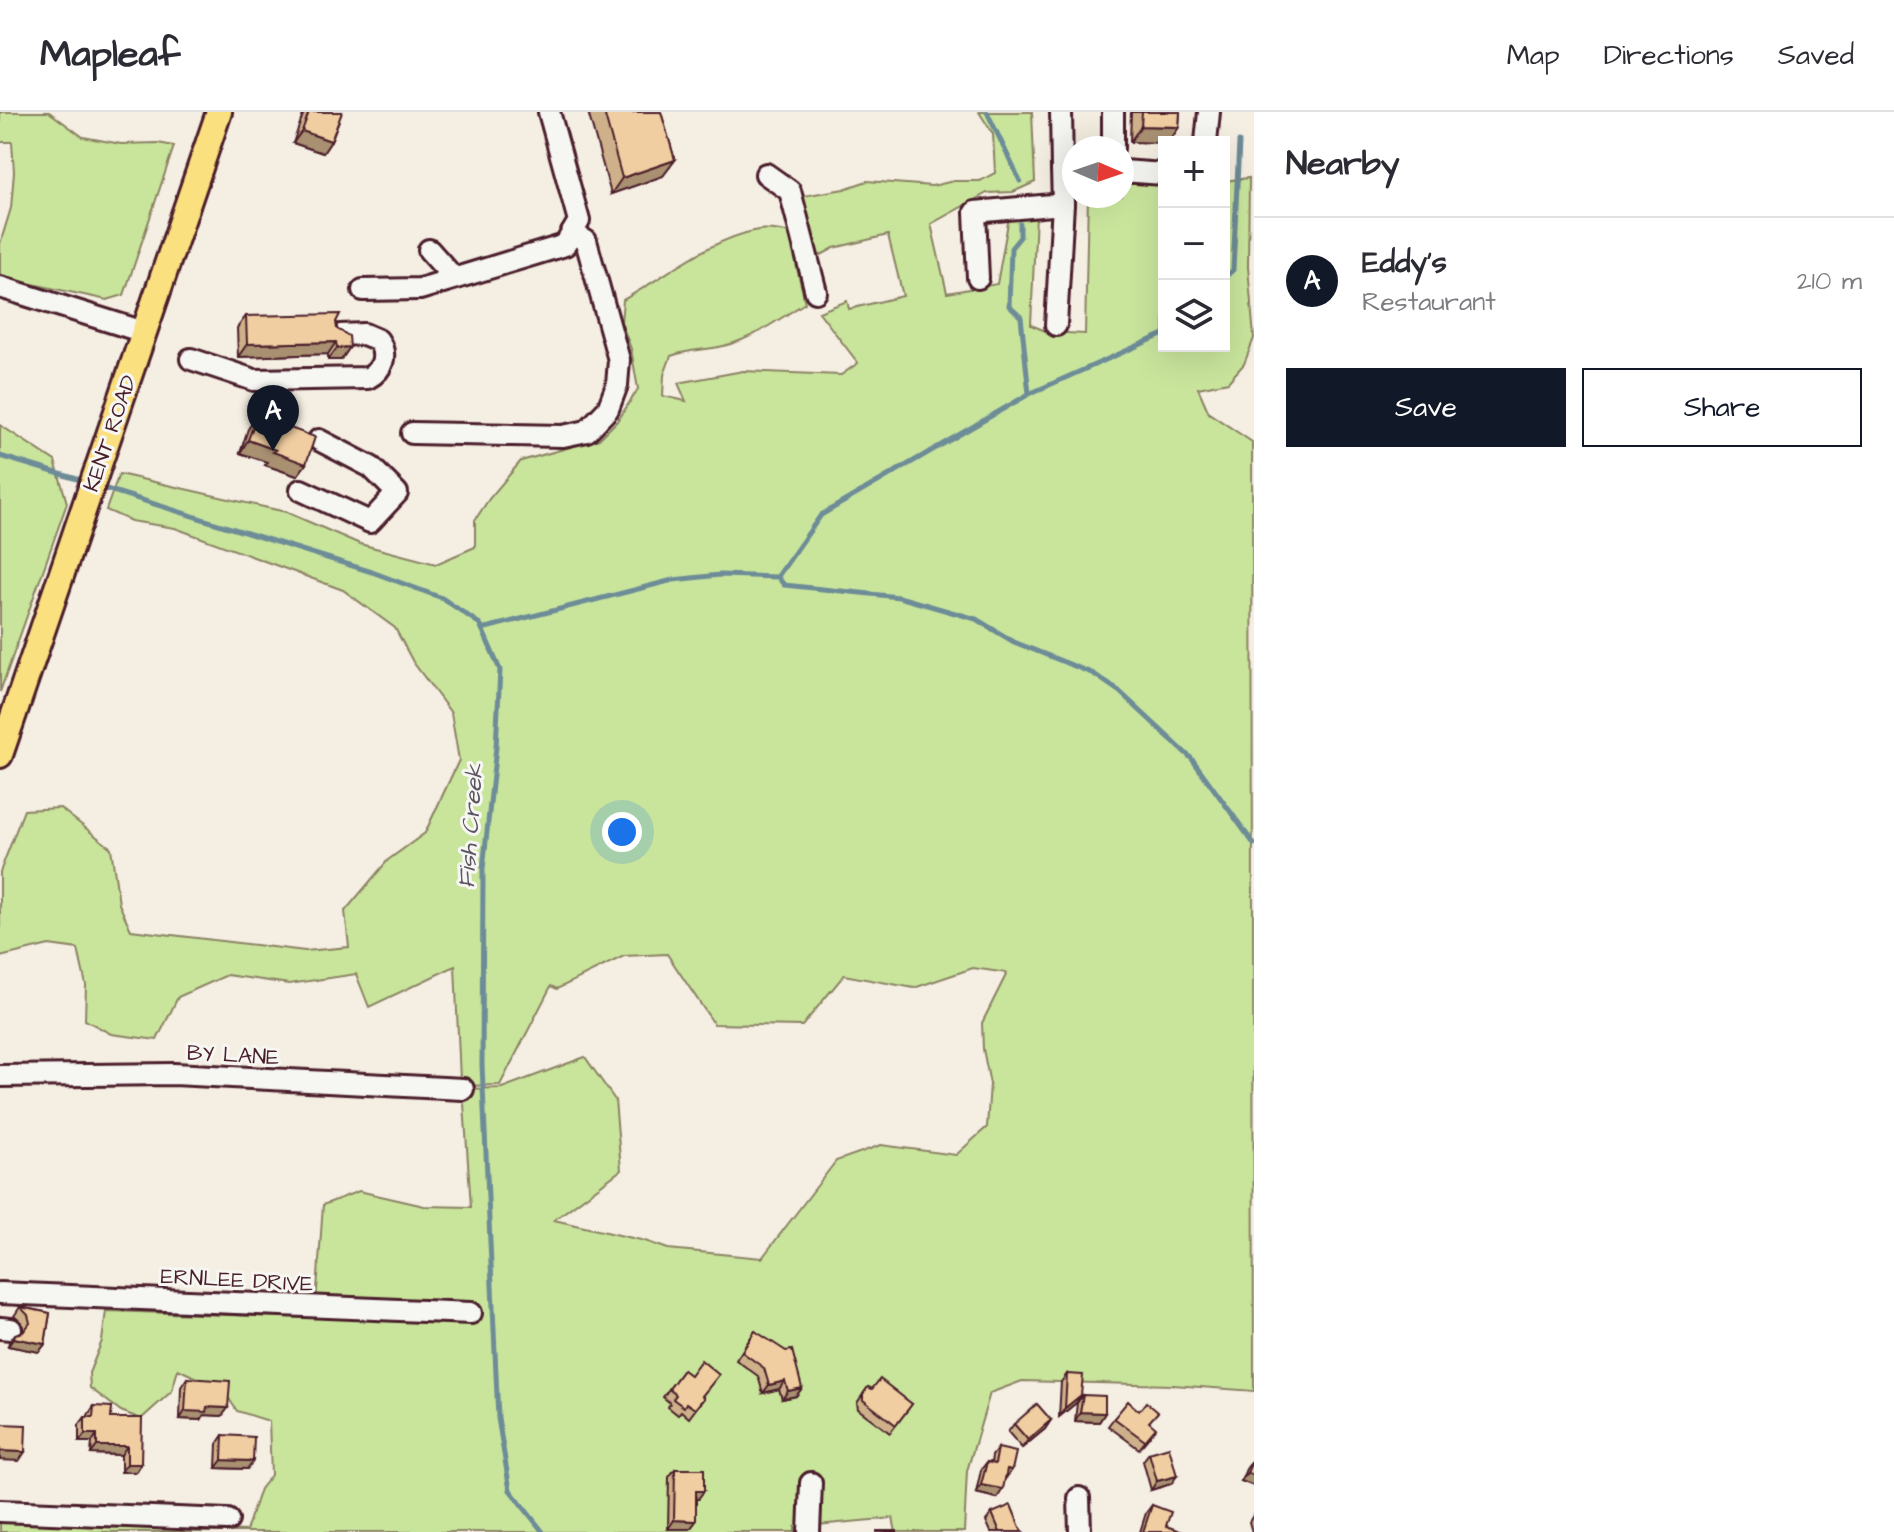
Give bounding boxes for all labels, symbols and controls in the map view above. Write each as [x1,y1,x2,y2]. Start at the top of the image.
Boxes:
text: Mapleaf [40,29,180,81]
text: Map [1507,36,1560,75]
text: Directions [1604,36,1734,75]
text: Saved [1778,36,1854,75]
north arrow [1062,136,1134,208]
map controls [1158,136,1230,352]
button: + [1158,136,1230,208]
text: Nearby [1286,140,1400,188]
button: − [1158,208,1230,280]
text: Eddy's [1362,242,1447,284]
text: A [1304,263,1320,299]
text: 210 m [1797,263,1862,299]
button: layers [1158,280,1230,352]
text: Restaurant [1362,284,1496,320]
button: Save [1286,368,1566,447]
button: Share [1582,368,1862,447]
street label: KENT ROAD [76,371,145,496]
pin: A [247,385,299,451]
water label: Fish Creek [450,761,492,889]
your location [602,812,642,852]
street label: BY LANE [186,1038,280,1073]
street label: ERNLEE DRIVE [160,1261,314,1300]

